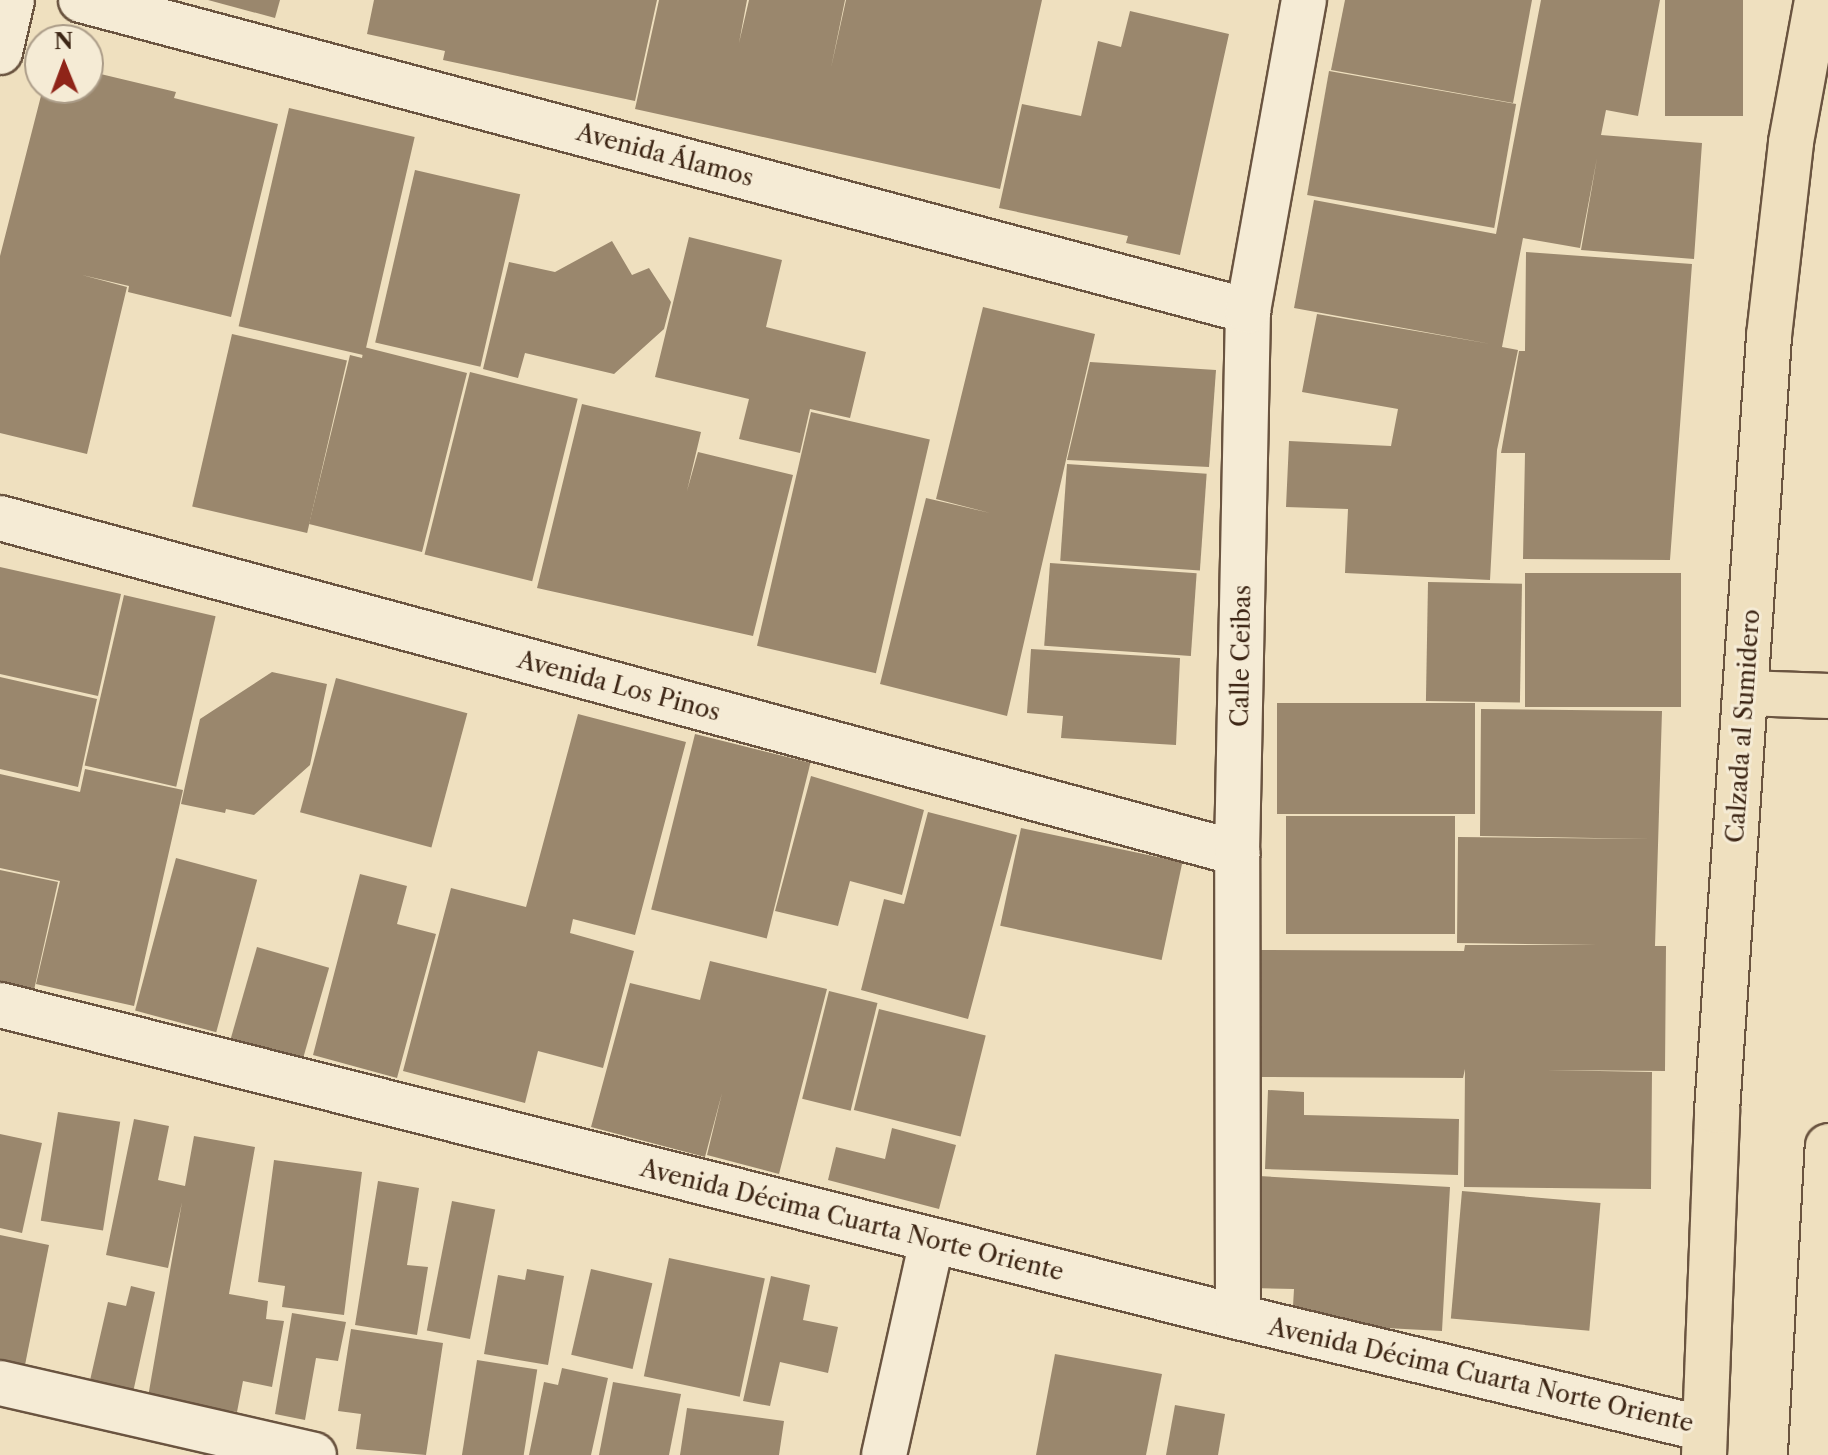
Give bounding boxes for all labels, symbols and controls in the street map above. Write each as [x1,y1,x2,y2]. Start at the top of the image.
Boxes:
north arrow [24,24,104,104]
text: N [54,28,73,55]
street label: Avenida Álamos [573,117,757,193]
street label: Calle Ceibas [1225,585,1257,727]
street label: Calzada al Sumidero [1720,608,1766,844]
street label: Avenida Los Pinos [514,645,724,727]
street label: Avenida Décima Cuarta Norte Oriente [637,1153,1067,1287]
street label: Avenida Décima Cuarta Norte Oriente [1265,1312,1697,1438]

